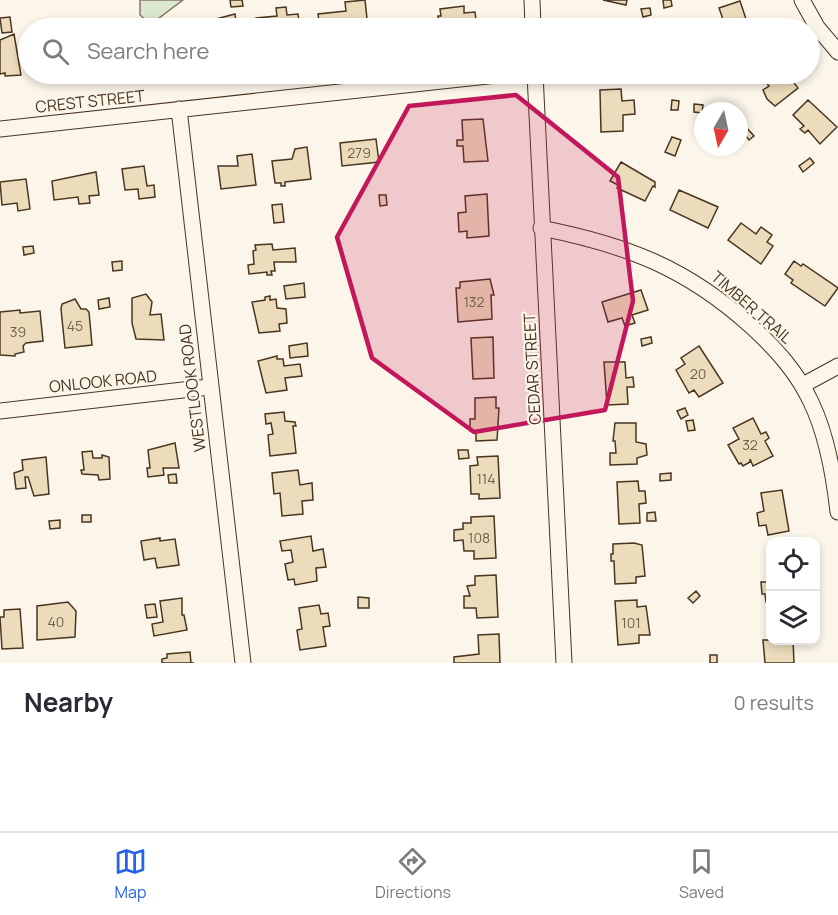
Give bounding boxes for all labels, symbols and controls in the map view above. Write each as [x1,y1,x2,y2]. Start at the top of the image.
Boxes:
search box [18,18,820,84]
icon: search [39,35,72,68]
text: Search here [87,36,209,66]
street label: CREST STREET [34,84,146,118]
north arrow [694,102,748,156]
house number: 279 [347,143,371,162]
street label: TIMBER TRAIL [707,266,797,348]
house number: 132 [463,292,485,311]
street label: CEDAR STREET [518,312,546,425]
house number: 45 [67,316,83,335]
house number: 39 [10,322,26,341]
street label: WESTLOOK ROAD [173,323,211,453]
street label: ONLOOK ROAD [48,364,158,398]
house number: 20 [690,364,706,383]
house number: 32 [742,435,758,454]
house number: 114 [476,469,496,488]
house number: 108 [468,528,490,547]
map controls [766,537,820,645]
button: locate [766,537,820,591]
button: layers [766,591,820,645]
house number: 40 [48,612,64,631]
house number: 101 [621,613,641,632]
text: Nearby [24,684,113,720]
text: 0 results [734,689,814,716]
tab: Map [114,845,147,903]
tab: Directions [375,845,451,903]
tab: Saved [679,845,724,903]

